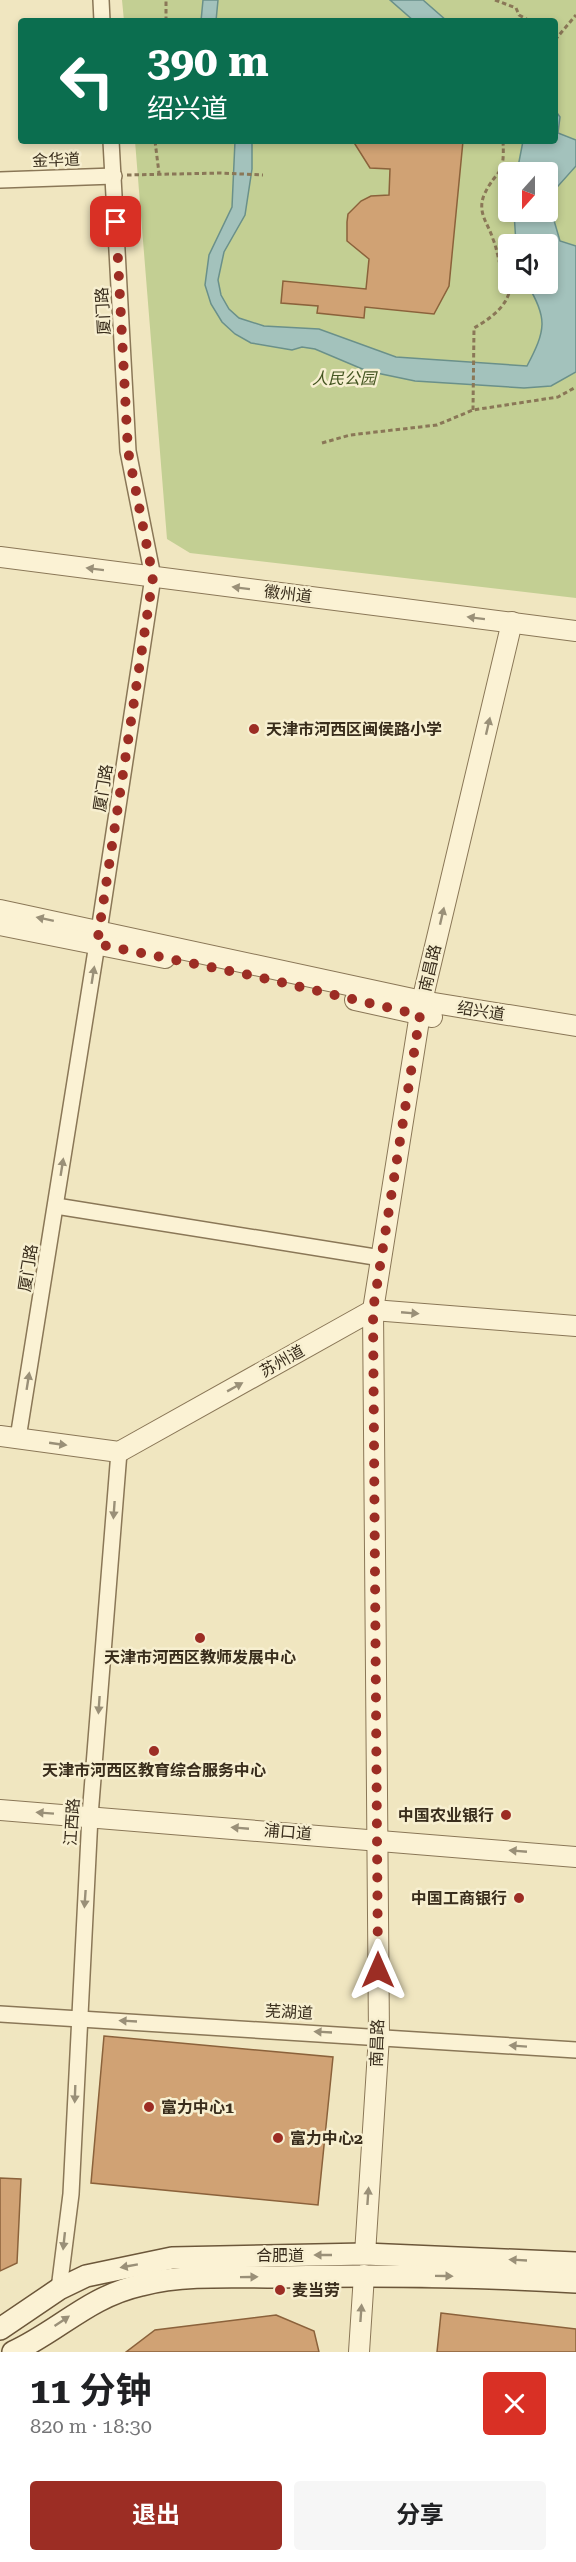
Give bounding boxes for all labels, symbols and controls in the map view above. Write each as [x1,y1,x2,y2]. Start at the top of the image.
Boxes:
text: 390 m [147,37,269,86]
icon: left [48,42,126,120]
text: 绍兴道 [147,93,228,125]
street label: 金华道 [32,150,80,170]
north arrow [498,162,558,222]
map controls [498,162,558,294]
pin [90,196,141,247]
icon: arrive [99,205,132,238]
button: sound [498,234,558,294]
street label: 厦门路 [92,287,114,335]
park label: 人民公园 [312,369,378,388]
one-way arrow [85,564,104,574]
street label: 徽州道 [263,582,313,606]
one-way arrow [232,583,251,593]
one-way arrow [467,613,486,623]
one-way arrow [483,717,493,735]
place label: 天津市河西区闽侯路小学 [266,720,442,739]
marker: 天津市河西区闽侯路小学 [247,722,261,736]
street label: 厦门路 [90,763,116,813]
one-way arrow [438,906,448,925]
one-way arrow [36,914,55,923]
street label: 南昌路 [415,942,445,994]
one-way arrow [88,965,97,984]
street label: 绍兴道 [456,998,506,1024]
one-way arrow [58,1158,67,1177]
street label: 厦门路 [15,1243,41,1293]
one-way arrow [401,1308,420,1318]
street label: 苏州道 [256,1341,308,1381]
one-way arrow [23,1371,32,1390]
one-way arrow [227,1382,244,1392]
one-way arrow [49,1439,68,1448]
one-way arrow [109,1501,119,1520]
marker: 天津市河西区教师发展中心 [193,1631,207,1645]
place label: 天津市河西区教师发展中心 [104,1648,296,1667]
one-way arrow [94,1695,104,1714]
marker: 天津市河西区教育综合服务中心 [147,1744,161,1758]
place label: 天津市河西区教育综合服务中心 [42,1761,266,1780]
street label: 江西路 [61,1797,83,1847]
place label: 中国农业银行 [398,1806,494,1825]
one-way arrow [36,1808,55,1818]
marker: 中国农业银行 [499,1808,513,1822]
street label: 浦口道 [263,1820,313,1844]
one-way arrow [230,1823,249,1833]
one-way arrow [508,1847,527,1856]
place label: 中国工商银行 [411,1889,507,1908]
one-way arrow [81,1890,90,1909]
marker: 中国工商银行 [512,1891,526,1905]
position arrow [346,1938,410,2002]
street label: 芜湖道 [265,2001,313,2023]
one-way arrow [119,2016,138,2026]
street label: 南昌路 [367,2019,387,2067]
one-way arrow [314,2028,333,2037]
one-way arrow [508,2041,527,2051]
one-way arrow [70,2085,80,2104]
place label: 富力中心1 [161,2098,234,2117]
marker: 富力中心1 [142,2100,156,2114]
place label: 富力中心2 [290,2129,363,2148]
marker: 富力中心2 [271,2131,285,2145]
one-way arrow [364,2186,373,2205]
one-way arrow [59,2232,68,2251]
street label: 合肥道 [256,2246,304,2265]
one-way arrow [313,2250,332,2260]
one-way arrow [508,2255,527,2264]
one-way arrow [119,2262,138,2271]
one-way arrow [434,2271,453,2281]
one-way arrow [239,2272,258,2282]
place label: 麦当劳 [292,2281,340,2300]
marker: 麦当劳 [273,2283,287,2297]
one-way arrow [357,2304,366,2323]
one-way arrow [54,2315,70,2327]
text: 11 分钟 [30,2370,151,2412]
button: close [483,2372,546,2435]
text: 820 m · 18:30 [30,2414,152,2438]
button: 退出 [30,2481,282,2550]
button: 分享 [294,2481,546,2550]

